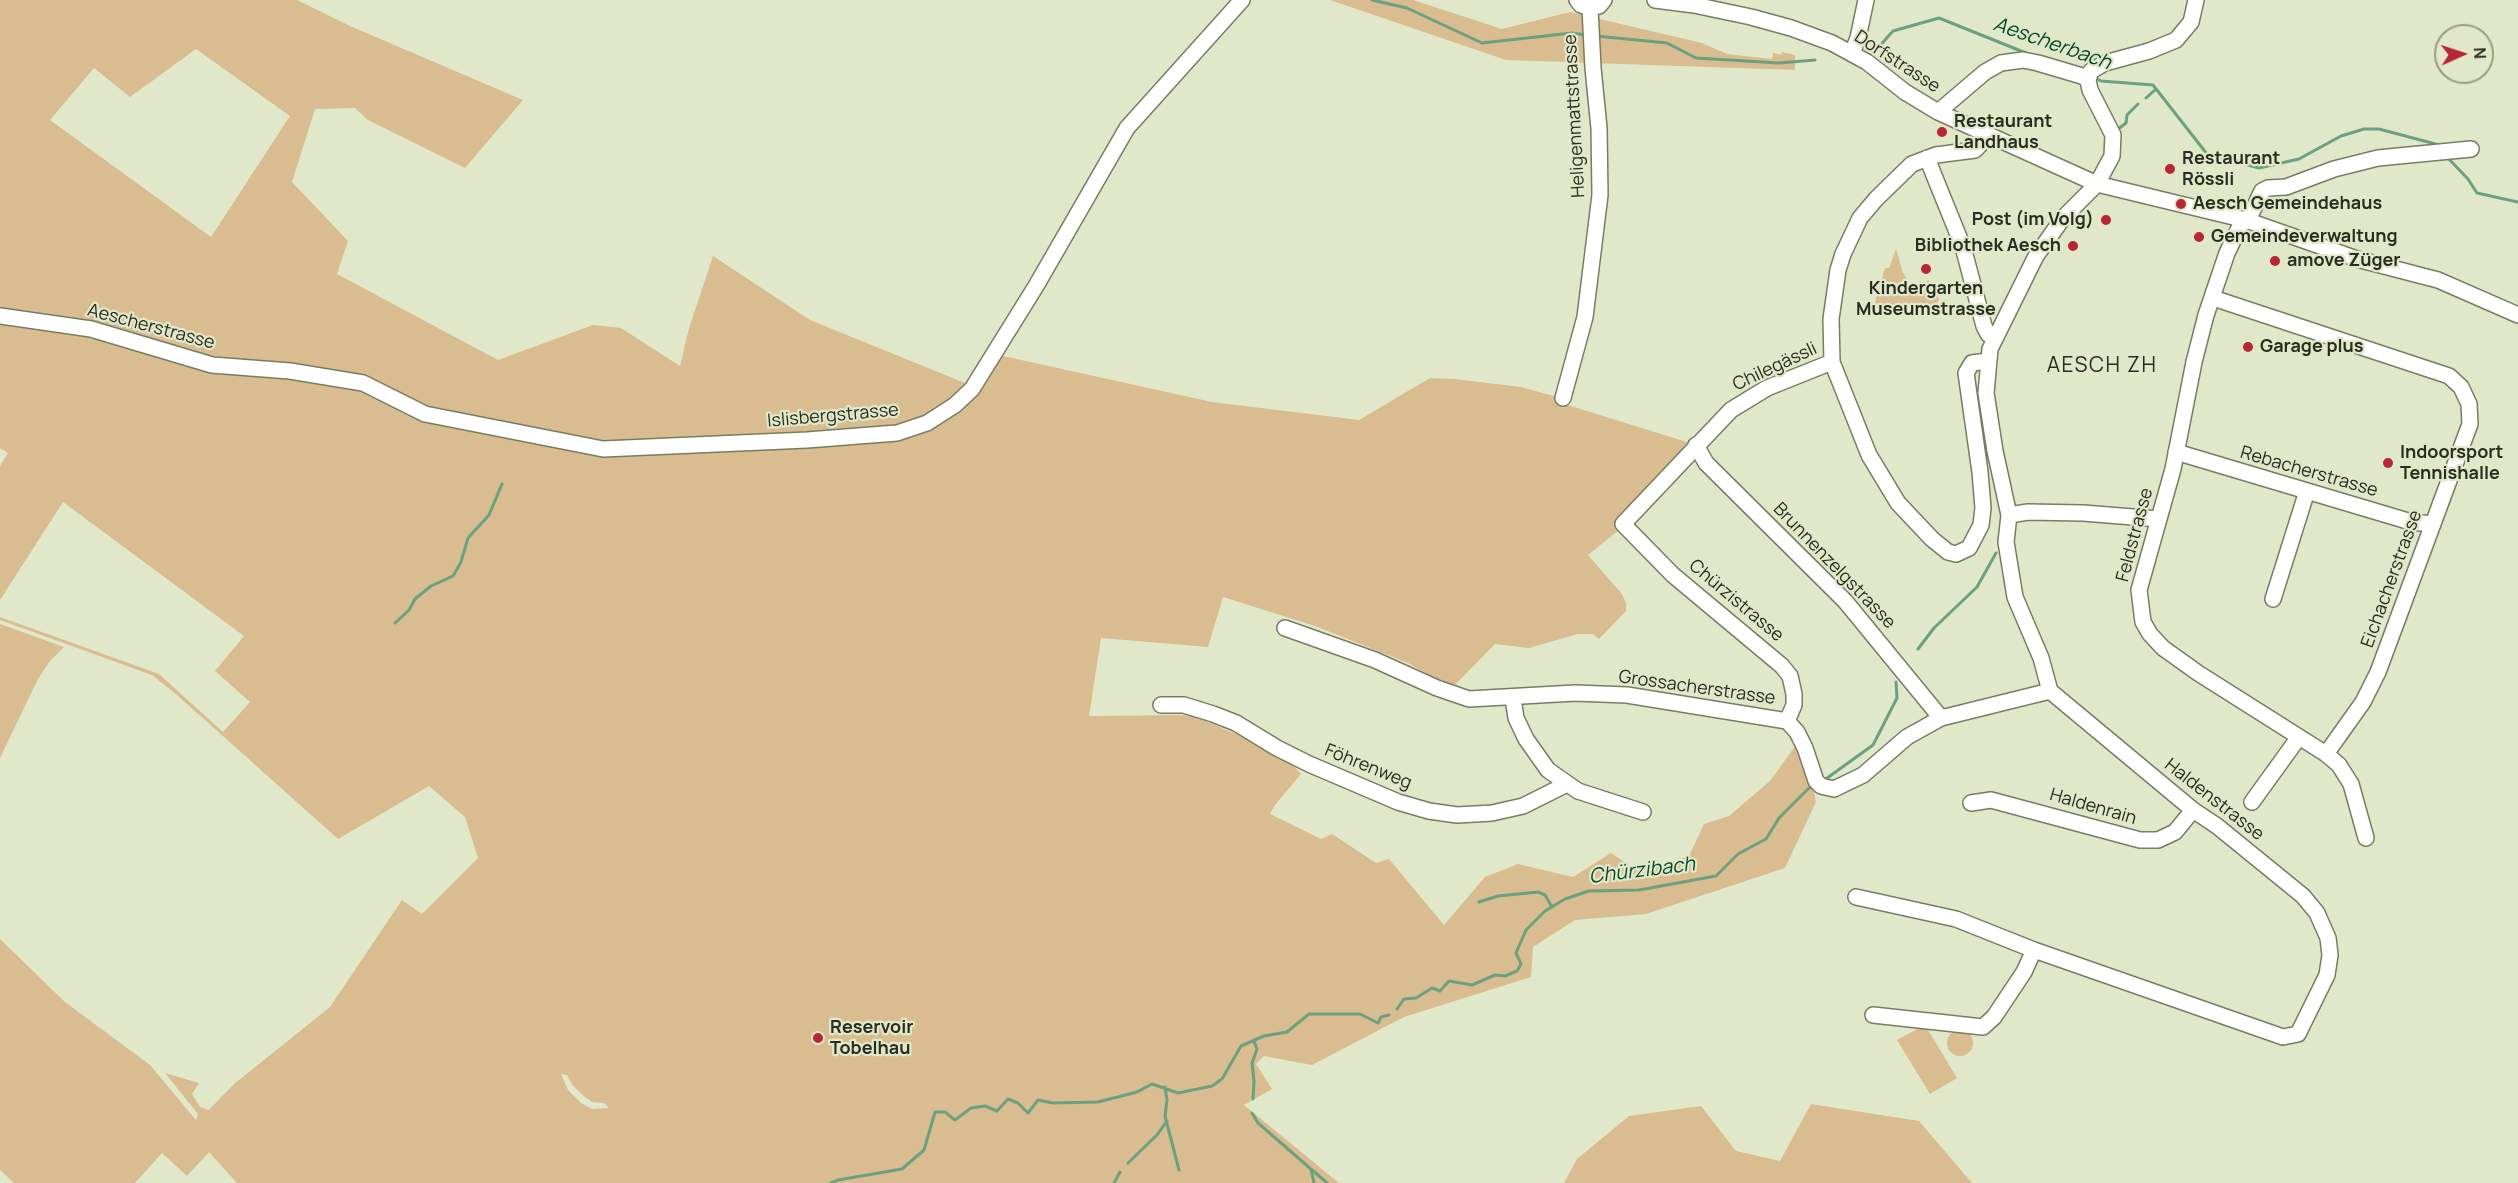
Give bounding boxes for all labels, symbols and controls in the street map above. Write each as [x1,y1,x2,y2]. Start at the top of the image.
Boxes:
water label: Aescherbach [1990,13,2114,75]
north arrow [2434,24,2494,84]
street label: Dorfstrasse [1850,26,1944,98]
street label: Heligenmattstrasse [1560,34,1590,198]
text: N [2469,47,2491,59]
place label: Restaurant Landhaus [1954,111,2052,154]
marker: Restaurant Landhaus [1935,125,1949,139]
place label: Restaurant Rössli [2182,148,2280,190]
marker: Restaurant Rössli [2163,162,2177,176]
place label: Aesch Gemeindehaus [2193,193,2382,215]
marker: Aesch Gemeindehaus [2174,197,2188,211]
place label: Post (im Volg) [1972,209,2094,231]
marker: Post (im Volg) [2099,213,2113,227]
place label: Gemeindeverwaltung [2211,226,2398,248]
marker: Gemeindeverwaltung [2192,230,2206,244]
place label: Bibliothek Aesch [1915,235,2061,257]
marker: Bibliothek Aesch [2066,239,2080,253]
place label: amove Züger [2287,250,2401,272]
marker: amove Züger [2268,254,2282,268]
marker: Kindergarten Museumstrasse [1919,262,1933,276]
place label: Kindergarten Museumstrasse [1856,278,1996,320]
street label: Aescherstrasse [85,300,217,354]
place label: Garage plus [2260,336,2364,358]
street label: Chilegässli [1729,338,1821,396]
marker: Garage plus [2241,340,2255,354]
district label: AESCH ZH [2047,353,2157,379]
street label: Islisbergstrasse [766,400,900,432]
street label: Rebacherstrasse [2238,442,2380,502]
place label: Indoorsport Tennishalle [2400,442,2503,484]
marker: Indoorsport Tennishalle [2381,456,2395,470]
street label: Feldstrasse [2112,486,2158,584]
street label: Brunnenzelgstrasse [1768,498,1900,634]
street label: Eichacherstrasse [2357,507,2427,651]
street label: Chürzistrasse [1684,555,1788,647]
street label: Grossacherstrasse [1617,666,1777,710]
street label: Föhrenweg [1321,740,1415,794]
street label: Haldenstrasse [2160,754,2268,846]
street label: Haldenrain [2047,784,2139,830]
water label: Chürzibach [1588,853,1696,889]
place label: Reservoir Tobelhau [830,1017,913,1060]
marker: Reservoir Tobelhau [811,1031,825,1045]

